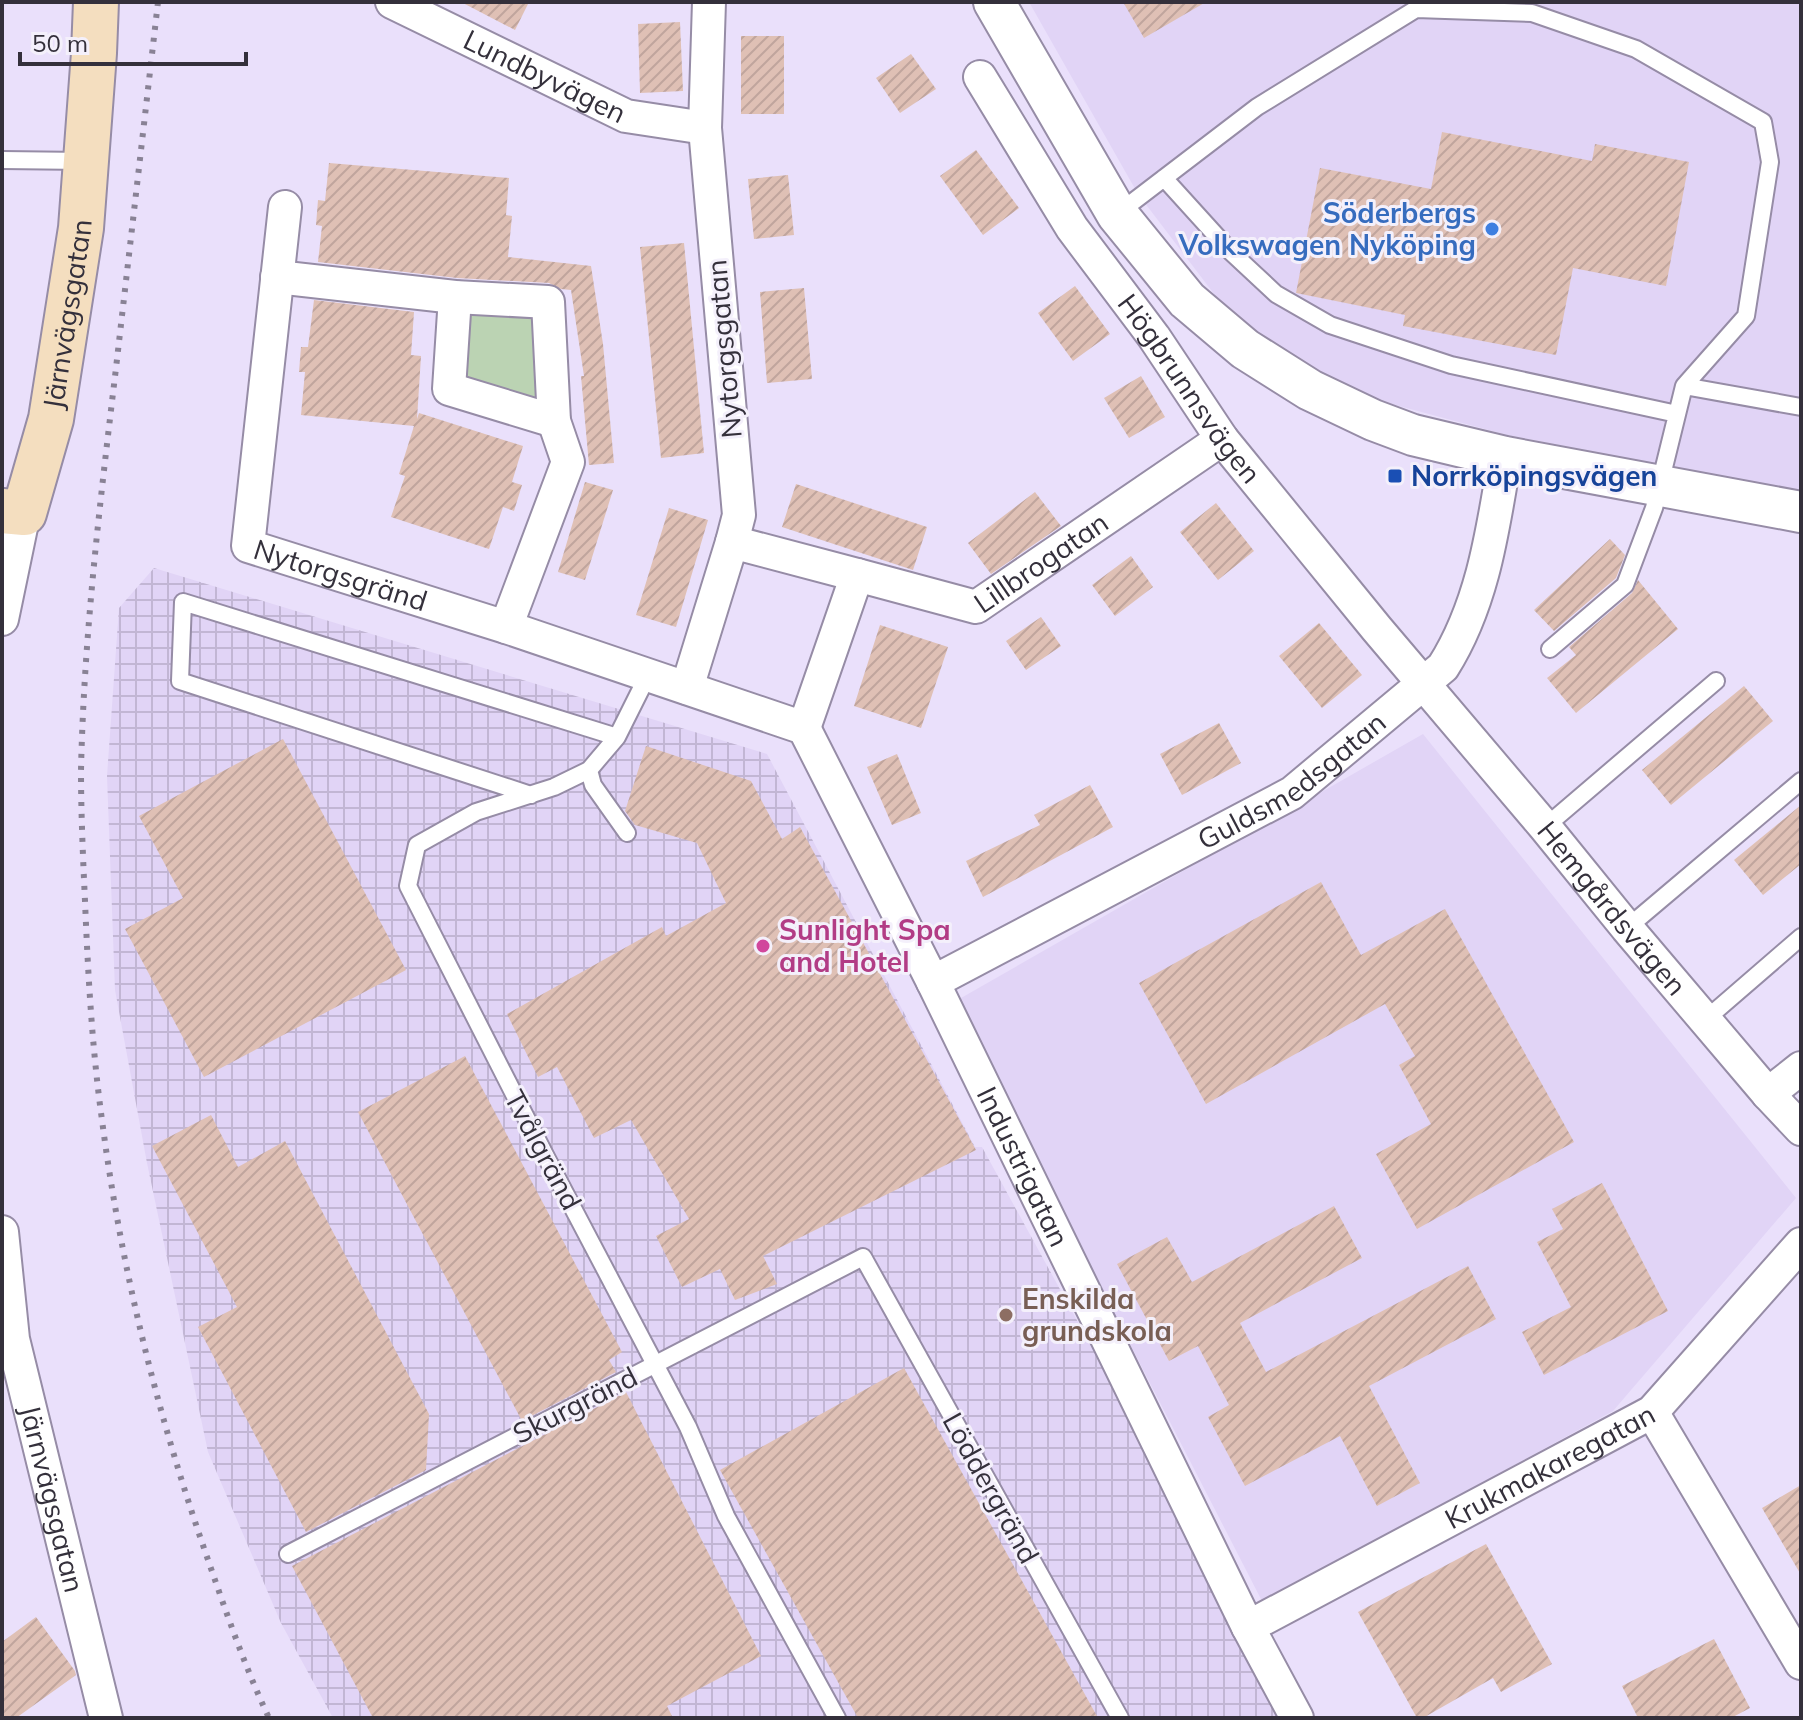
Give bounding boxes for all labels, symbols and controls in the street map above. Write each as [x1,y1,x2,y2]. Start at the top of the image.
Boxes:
scale bar [20,16,246,66]
street label: Lundbyvägen [458,22,632,130]
text: 50 m [32,28,88,58]
place label: Söderbergs Volkswagen Nyköping [1178,195,1476,262]
street label: Järnvägsgatan [35,218,99,412]
marker: Söderbergs Volkswagen Nyköping [1483,220,1501,238]
street label: Nytorgsgatan [698,258,749,440]
street label: Högbrunnsvägen [1111,287,1269,490]
place label: Norrköpingsvägen [1411,458,1657,493]
marker: Norrköpingsvägen [1386,467,1404,485]
street label: Lillbrogatan [967,504,1115,620]
street label: Nytorgsgränd [250,531,432,618]
street label: Guldsmedsgatan [1191,704,1393,857]
street label: Hemgårdsvägen [1530,814,1694,1002]
place label: Sunlight Spa and Hotel [779,912,951,979]
marker: Sunlight Spa and Hotel [754,937,772,955]
street label: Industrigatan [970,1081,1077,1252]
street label: Tvålgränd [497,1084,590,1216]
place label: Enskilda grundskola [1022,1281,1172,1348]
marker: Enskilda grundskola [997,1306,1015,1324]
street label: Skurgränd [507,1358,643,1451]
street label: Krukmakaregatan [1439,1396,1661,1536]
street label: Järnvägsgatan [13,1401,93,1596]
street label: Löddergränd [936,1406,1047,1569]

